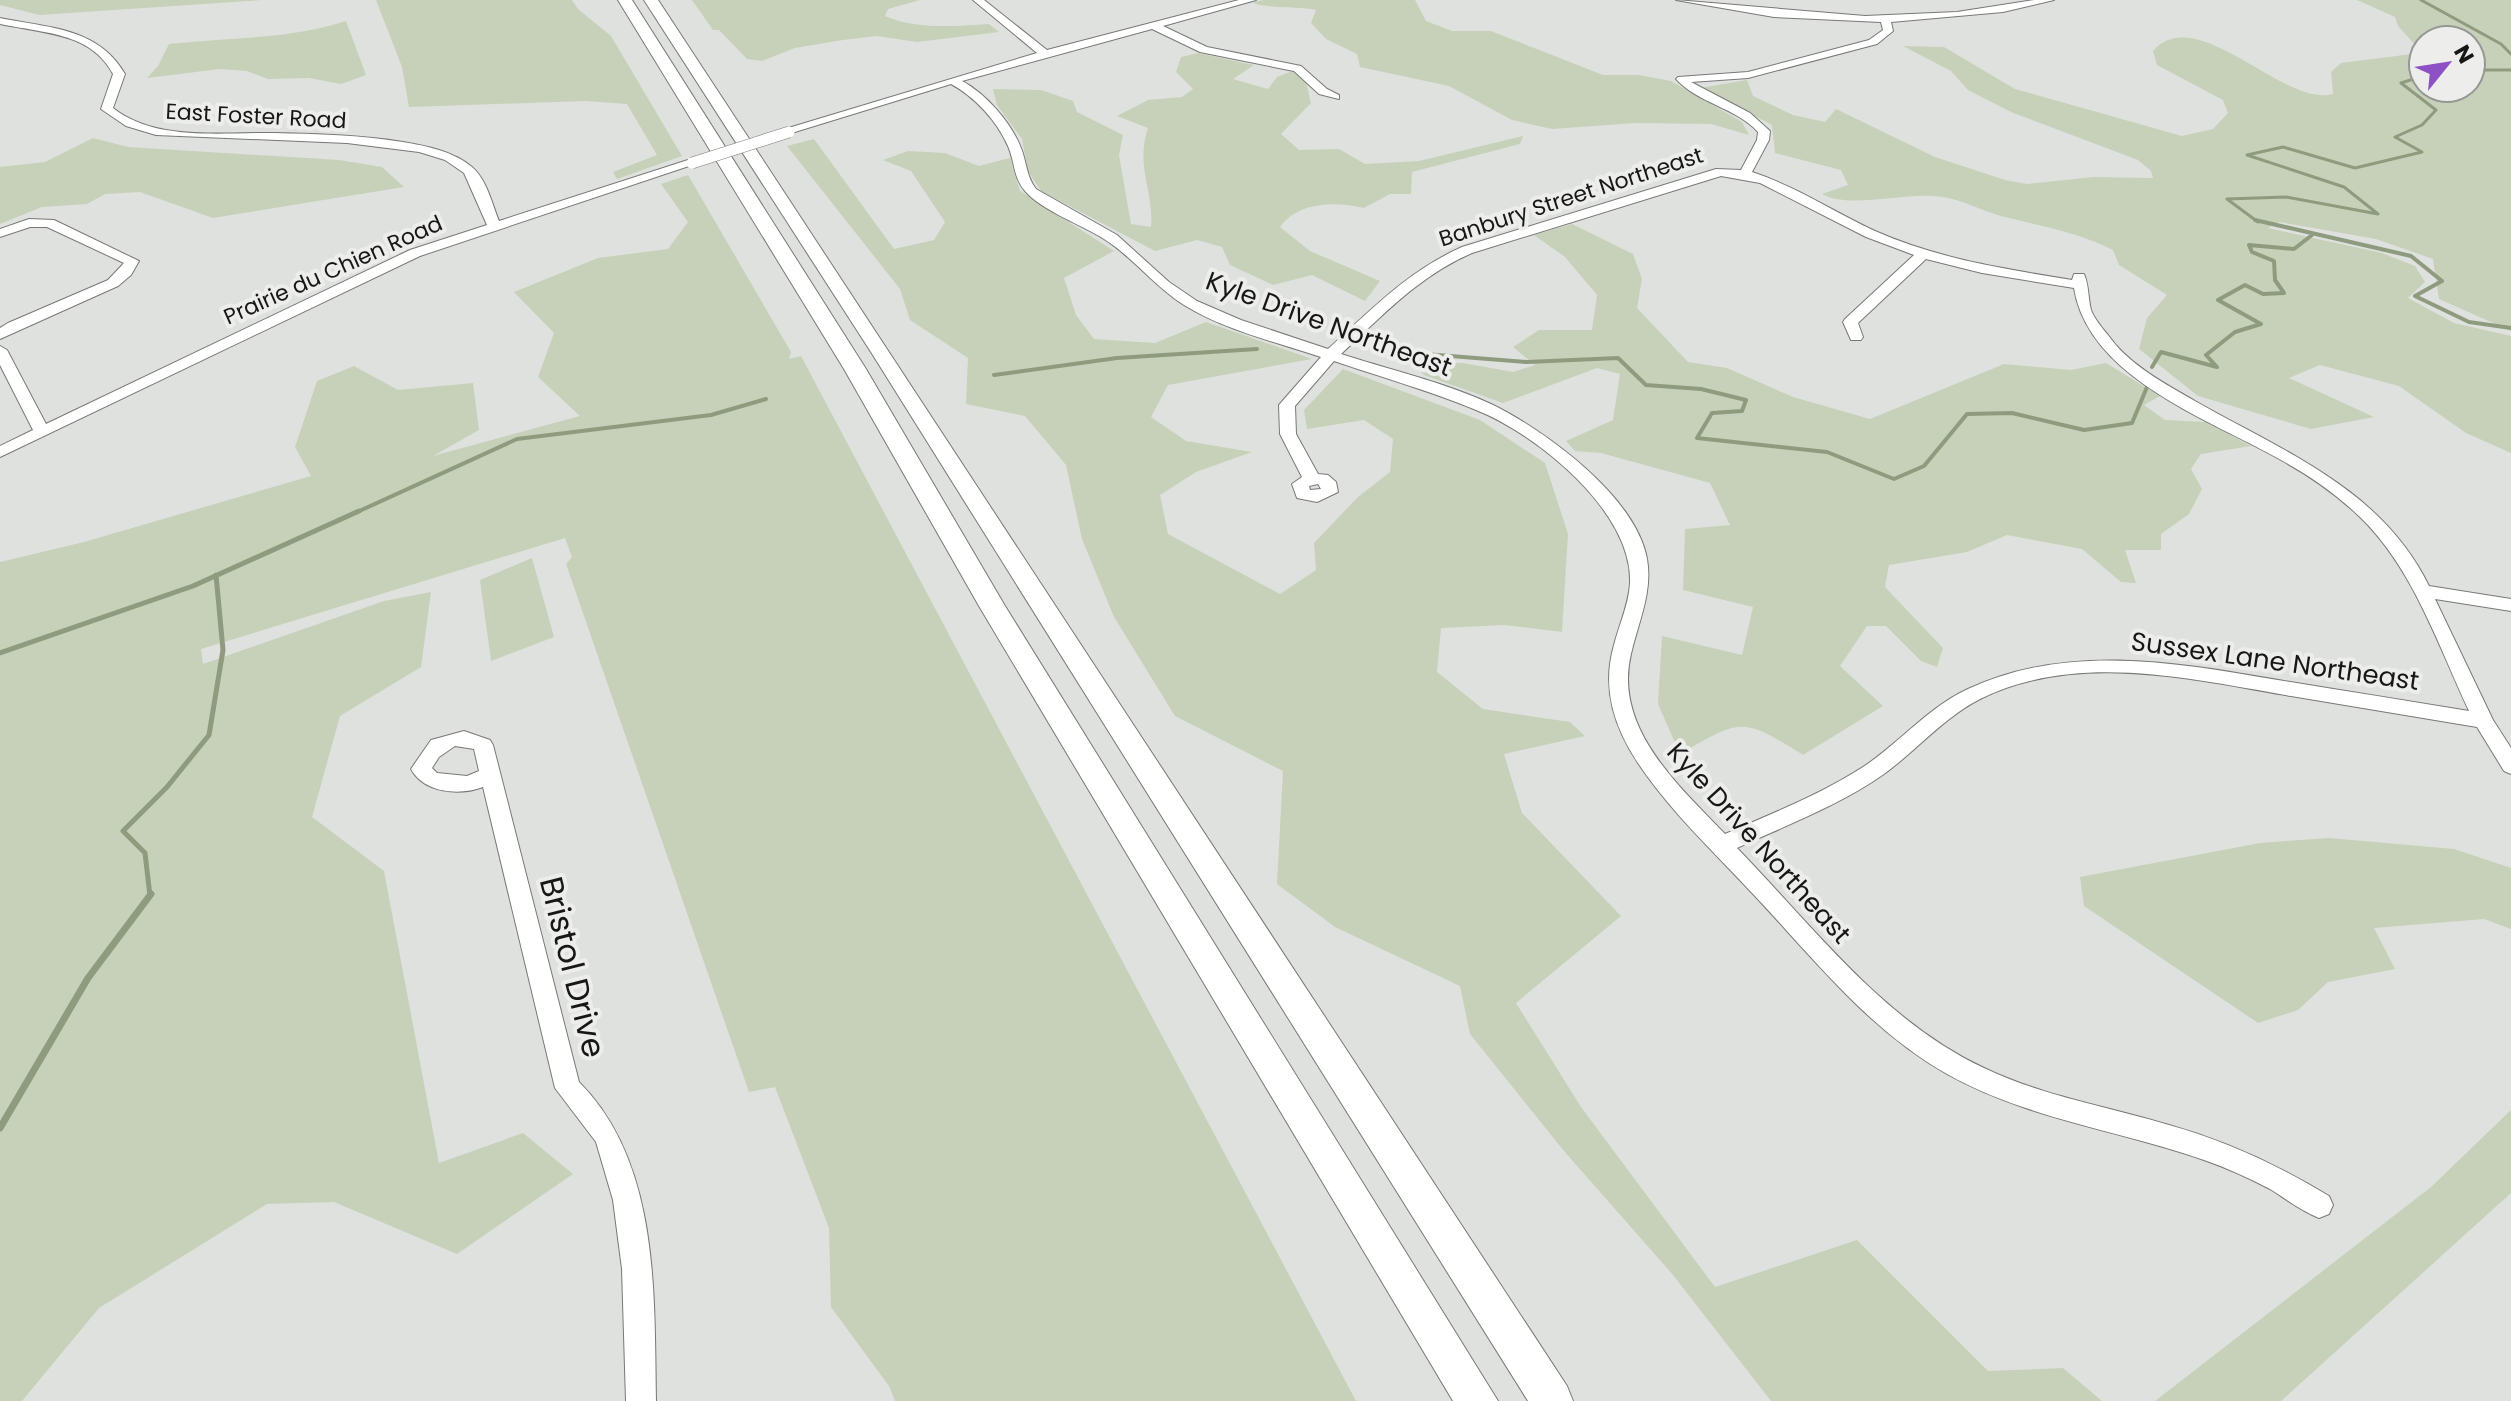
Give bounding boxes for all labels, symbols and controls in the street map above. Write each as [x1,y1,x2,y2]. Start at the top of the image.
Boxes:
north arrow [2407,24,2487,104]
text: N [2446,39,2481,69]
street label: East Foster Road [165,96,347,136]
street label: Banbury Street Northeast [1435,140,1707,254]
street label: Prairie du Chien Road [219,208,447,332]
street label: Kyle Drive Northeast [1201,263,1457,385]
street label: Sussex Lane Northeast [2129,623,2421,699]
street label: Kyle Drive Northeast [1659,735,1859,951]
street label: Bristol Drive [529,872,617,1062]

